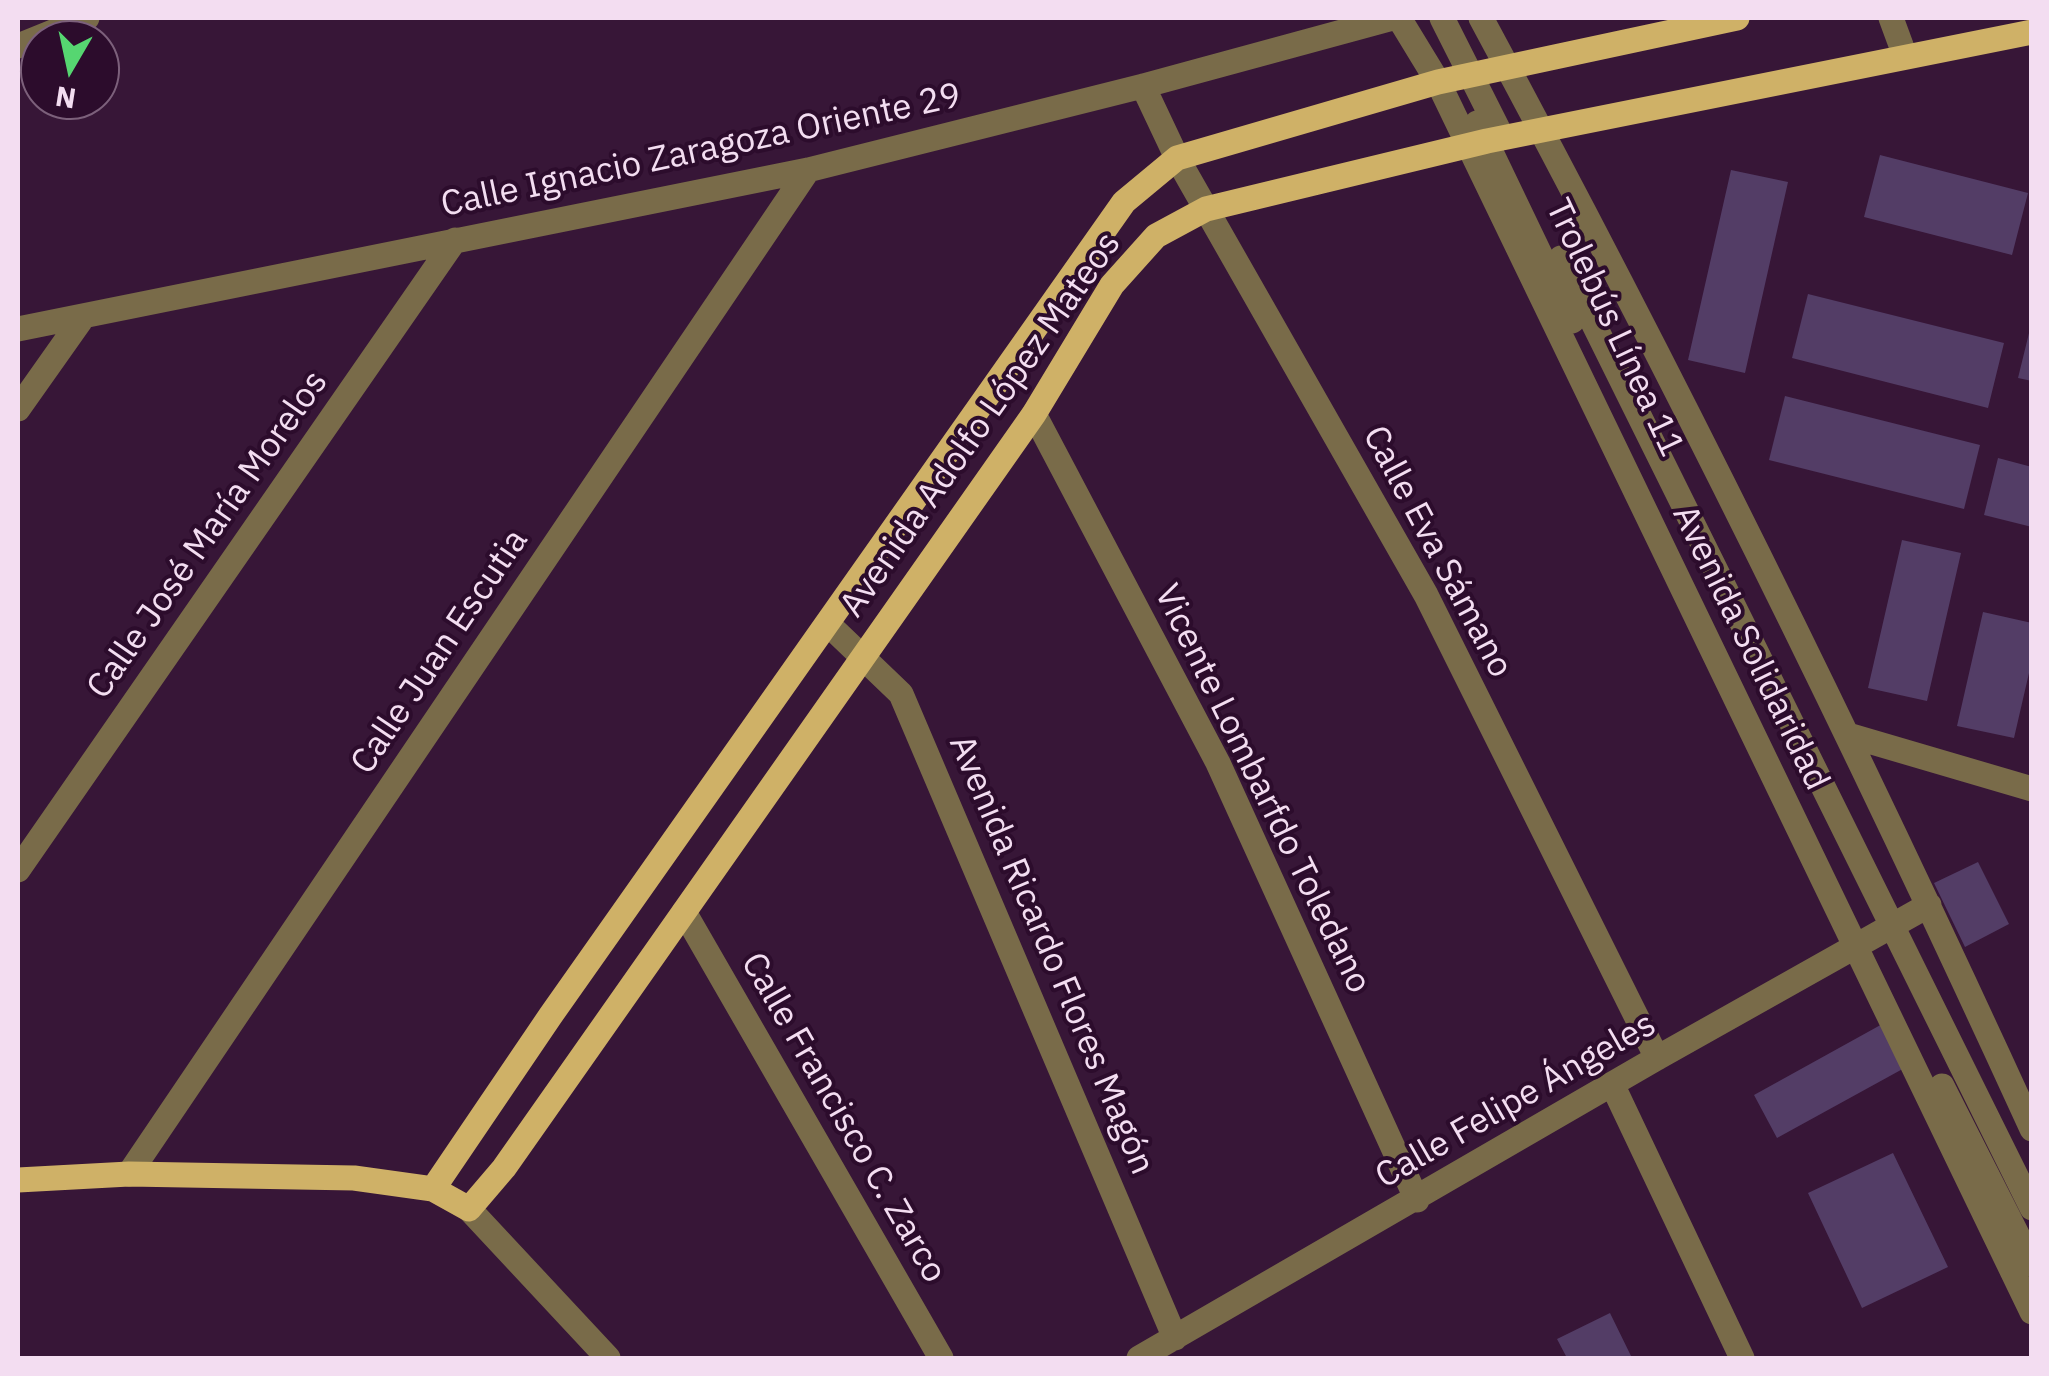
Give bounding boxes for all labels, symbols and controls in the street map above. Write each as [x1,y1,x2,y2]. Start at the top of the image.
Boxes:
north arrow [20,20,120,120]
street label: Calle Ignacio Zaragoza Oriente 29 [437,75,965,227]
text: N [53,78,78,118]
street label: Trolebús Línea 11 [1536,193,1692,463]
street label: Avenida Adolfo López Mateos [832,224,1130,626]
street label: Calle José María Morelos [79,363,337,707]
street label: Calle Eva Sámano [1353,419,1521,685]
street label: Avenida Solidaridad [1663,499,1837,797]
street label: Calle Juan Escutia [343,522,537,782]
street label: Vicente Lombarfdo Toledano [1145,578,1379,1000]
street label: Avenida Ricardo Flores Magón [939,729,1163,1181]
street label: Calle Francisco C. Zarco [731,946,955,1290]
street label: Calle Felipe Ángeles [1369,1004,1663,1198]

